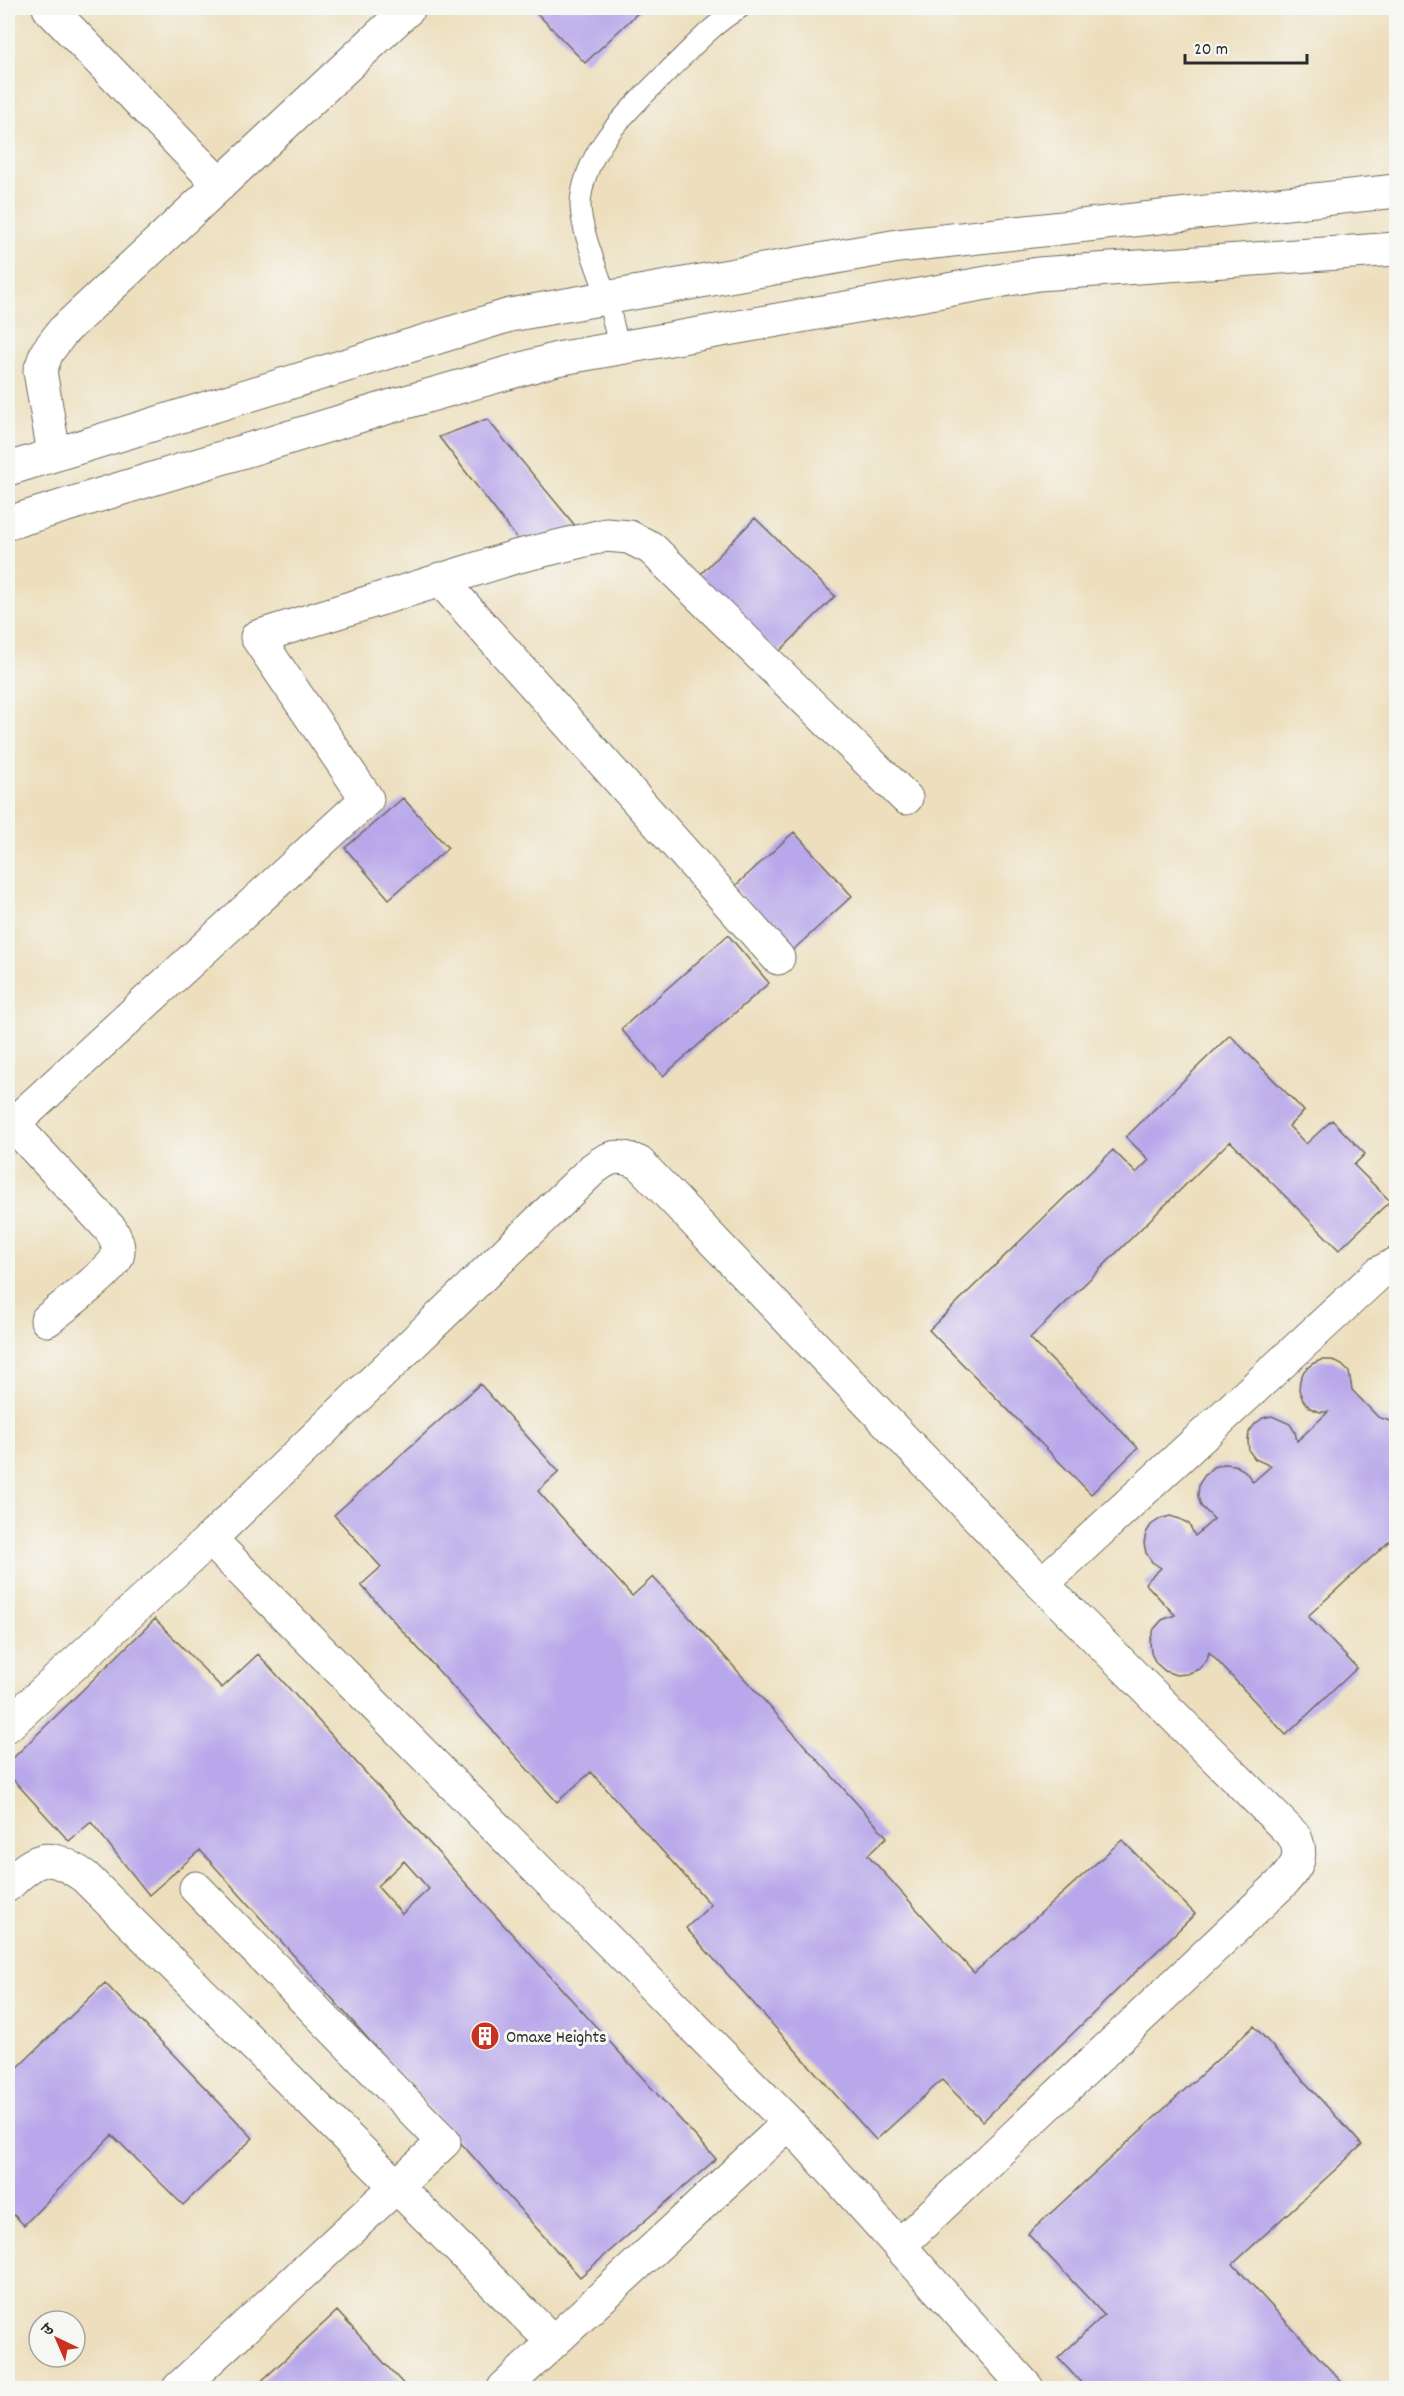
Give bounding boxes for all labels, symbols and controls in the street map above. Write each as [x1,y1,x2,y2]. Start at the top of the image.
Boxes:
scale bar [1185,27,1306,65]
text: 20 m [1194,38,1228,63]
building icon: Omaxe Heights [469,2020,501,2052]
place label: Omaxe Heights [506,2026,607,2051]
north arrow [27,2309,87,2369]
text: उ [36,2318,60,2342]

